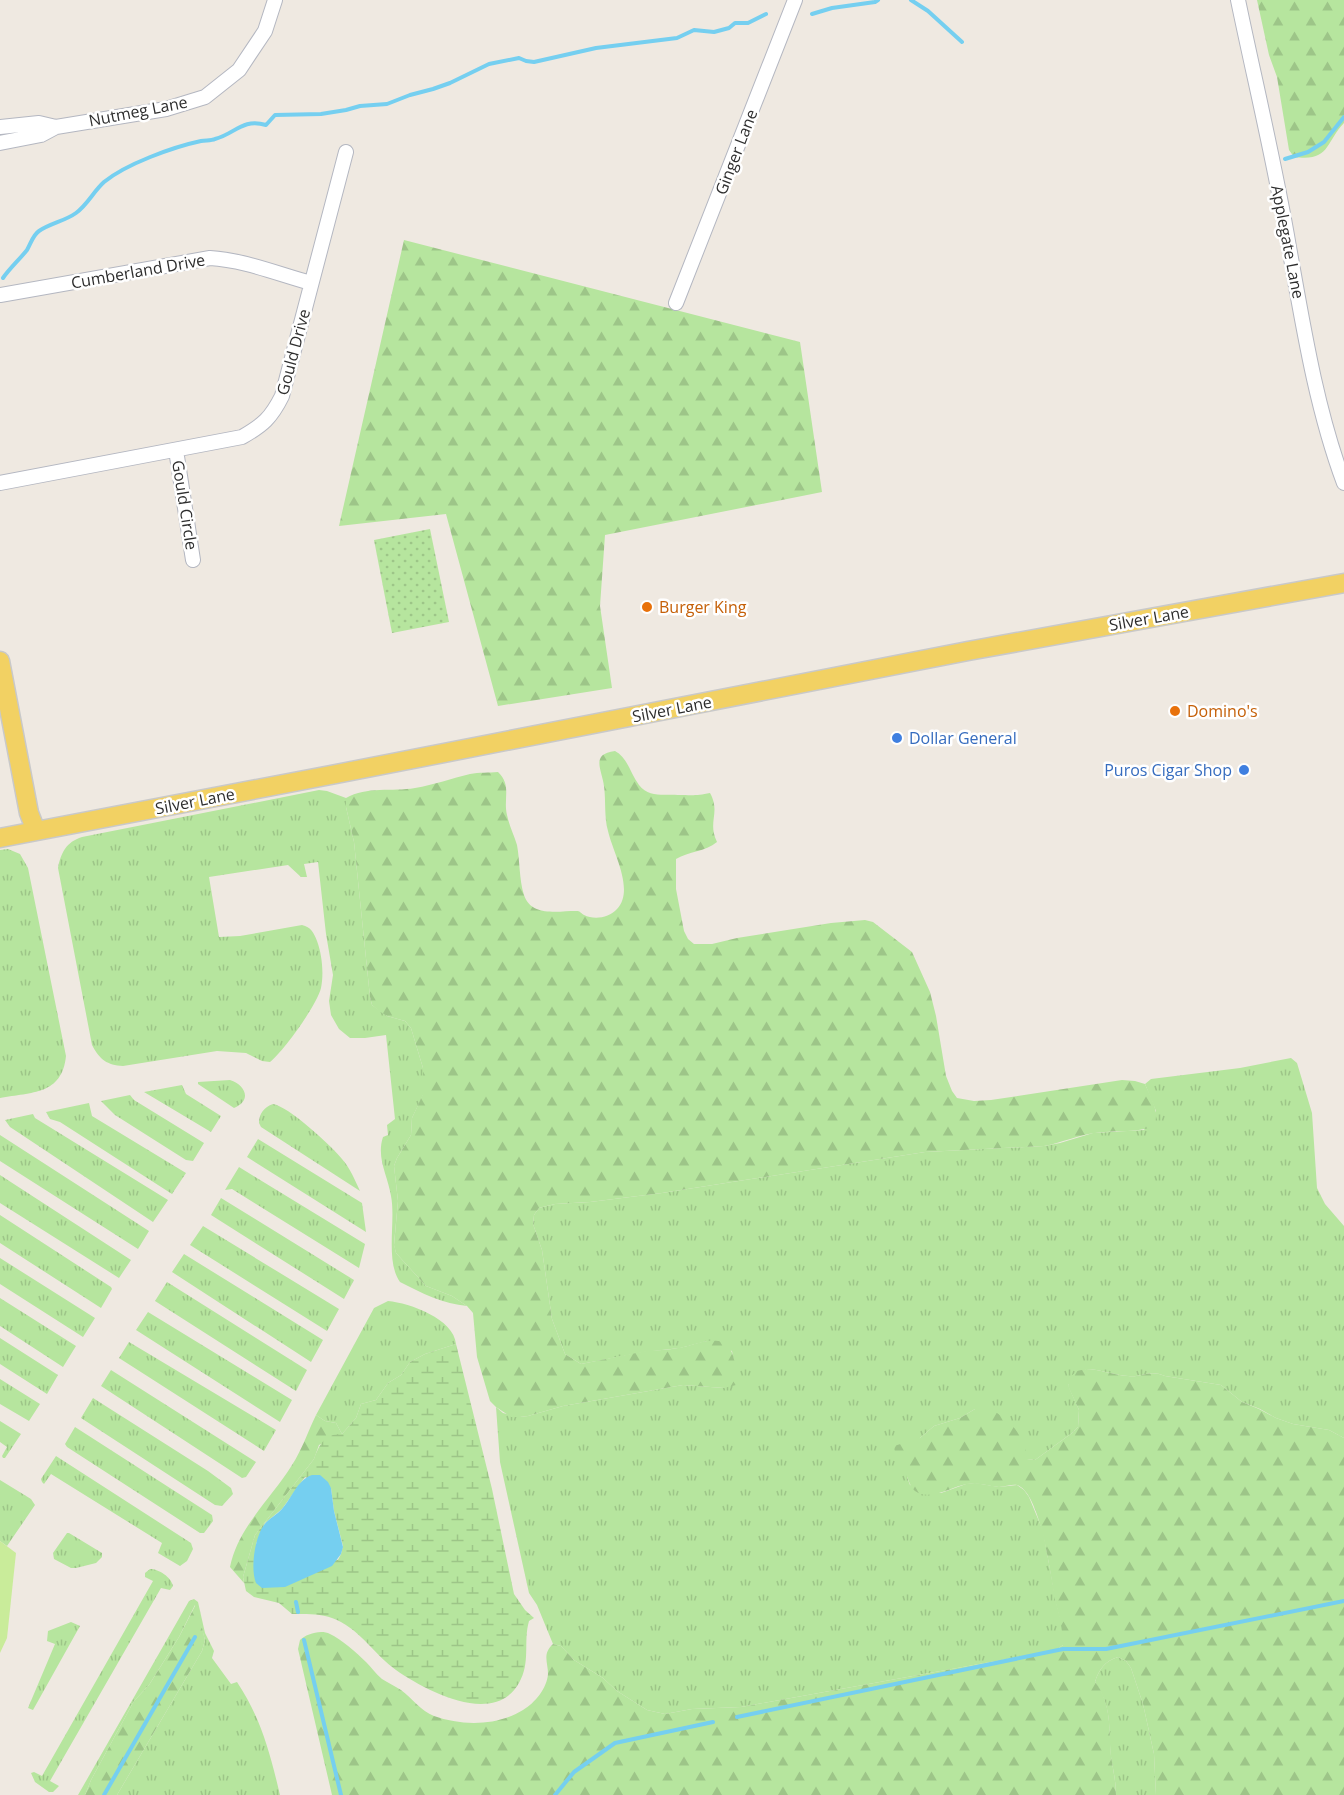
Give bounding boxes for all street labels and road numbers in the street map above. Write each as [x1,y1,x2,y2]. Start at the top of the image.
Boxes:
street label: Nutmeg Lane [87,91,189,131]
street label: Ginger Lane [710,106,762,198]
street label: Applegate Lane [1266,183,1310,301]
street label: Cumberland Drive [69,248,207,294]
street label: Gould Drive [271,307,315,397]
street label: Gould Circle [167,459,203,551]
street label: Silver Lane [1107,600,1191,636]
street label: Silver Lane [630,691,714,727]
street label: Silver Lane [153,783,237,819]

